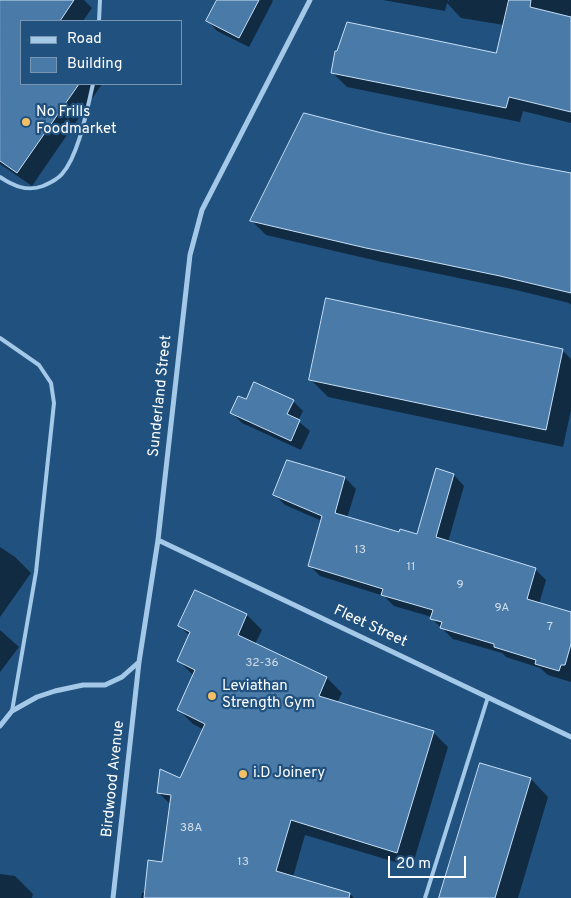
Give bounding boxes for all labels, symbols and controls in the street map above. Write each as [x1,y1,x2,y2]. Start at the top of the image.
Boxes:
legend [20,20,182,85]
text: Road [67,30,102,49]
text: Building [67,55,122,74]
place label: No Frills Foodmarket [36,104,117,139]
marker: No Frills Foodmarket [20,116,32,128]
street label: Sunderland Street [146,334,176,458]
house number: 13 [354,544,366,558]
house number: 11 [407,561,415,575]
house number: 9 [456,579,464,593]
street label: Fleet Street [330,602,410,652]
house number: 9A [495,602,509,616]
house number: 7 [547,621,553,635]
house number: 32-36 [245,657,279,671]
place label: Leviathan Strength Gym [222,678,315,713]
marker: Leviathan Strength Gym [206,690,218,702]
street label: Birdwood Avenue [99,720,129,838]
place label: i.D Joinery [253,765,325,783]
marker: i.D Joinery [237,768,249,780]
house number: 38A [180,822,202,836]
scale bar [391,846,468,878]
text: 20 m [396,855,431,874]
house number: 13 [237,856,249,870]

